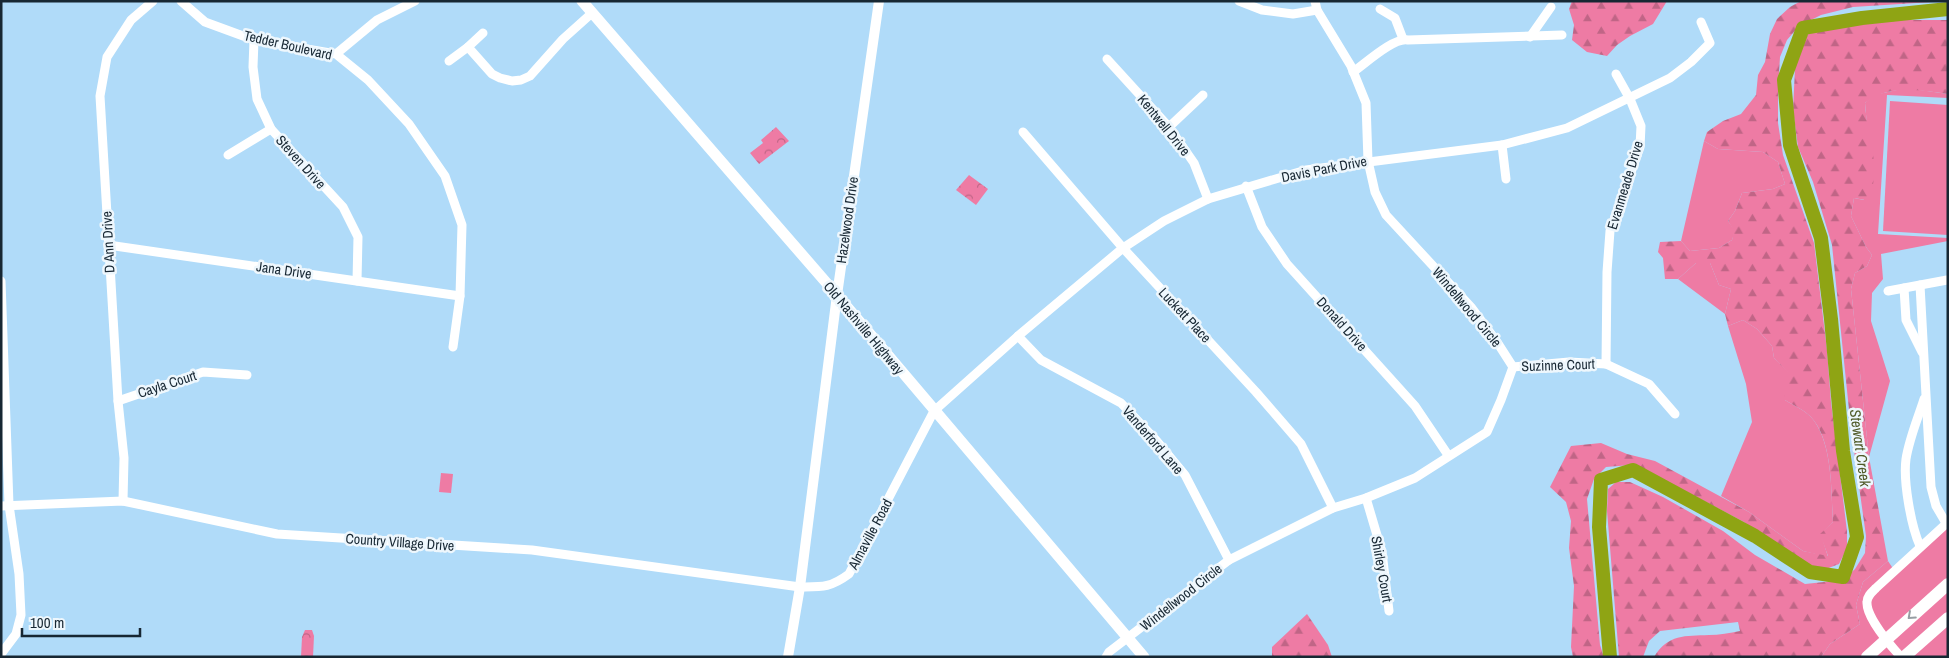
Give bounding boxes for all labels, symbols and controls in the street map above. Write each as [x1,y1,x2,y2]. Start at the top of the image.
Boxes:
street label: Tedder Boulevard [242,26,334,64]
street label: Kentwell Drive [1134,91,1194,159]
street label: Steven Drive [272,131,330,193]
street label: Evanmeade Drive [1603,138,1647,232]
street label: Davis Park Drive [1280,152,1368,186]
street label: Hazelwood Drive [832,175,862,265]
street label: D Ann Drive [97,211,119,273]
street label: Jana Drive [255,257,313,283]
street label: Windellwood Circle [1428,263,1506,351]
street label: Old Nashville Highway [820,278,908,378]
street label: Luckett Place [1155,284,1215,346]
street label: Donald Drive [1313,293,1371,355]
street label: Suzinne Court [1521,355,1595,375]
street label: Cayla Court [135,366,199,402]
street label: Vanderford Lane [1118,402,1188,478]
water label: Stewart Creek [1845,408,1876,489]
street label: Almaville Road [843,496,896,573]
street label: Country Village Drive [345,529,455,555]
street label: Shirley Court [1367,534,1397,604]
street label: Windellwood Circle [1136,559,1226,635]
scale bar [22,606,140,638]
one-way arrow [1908,610,1917,619]
text: 100 m [30,612,64,633]

